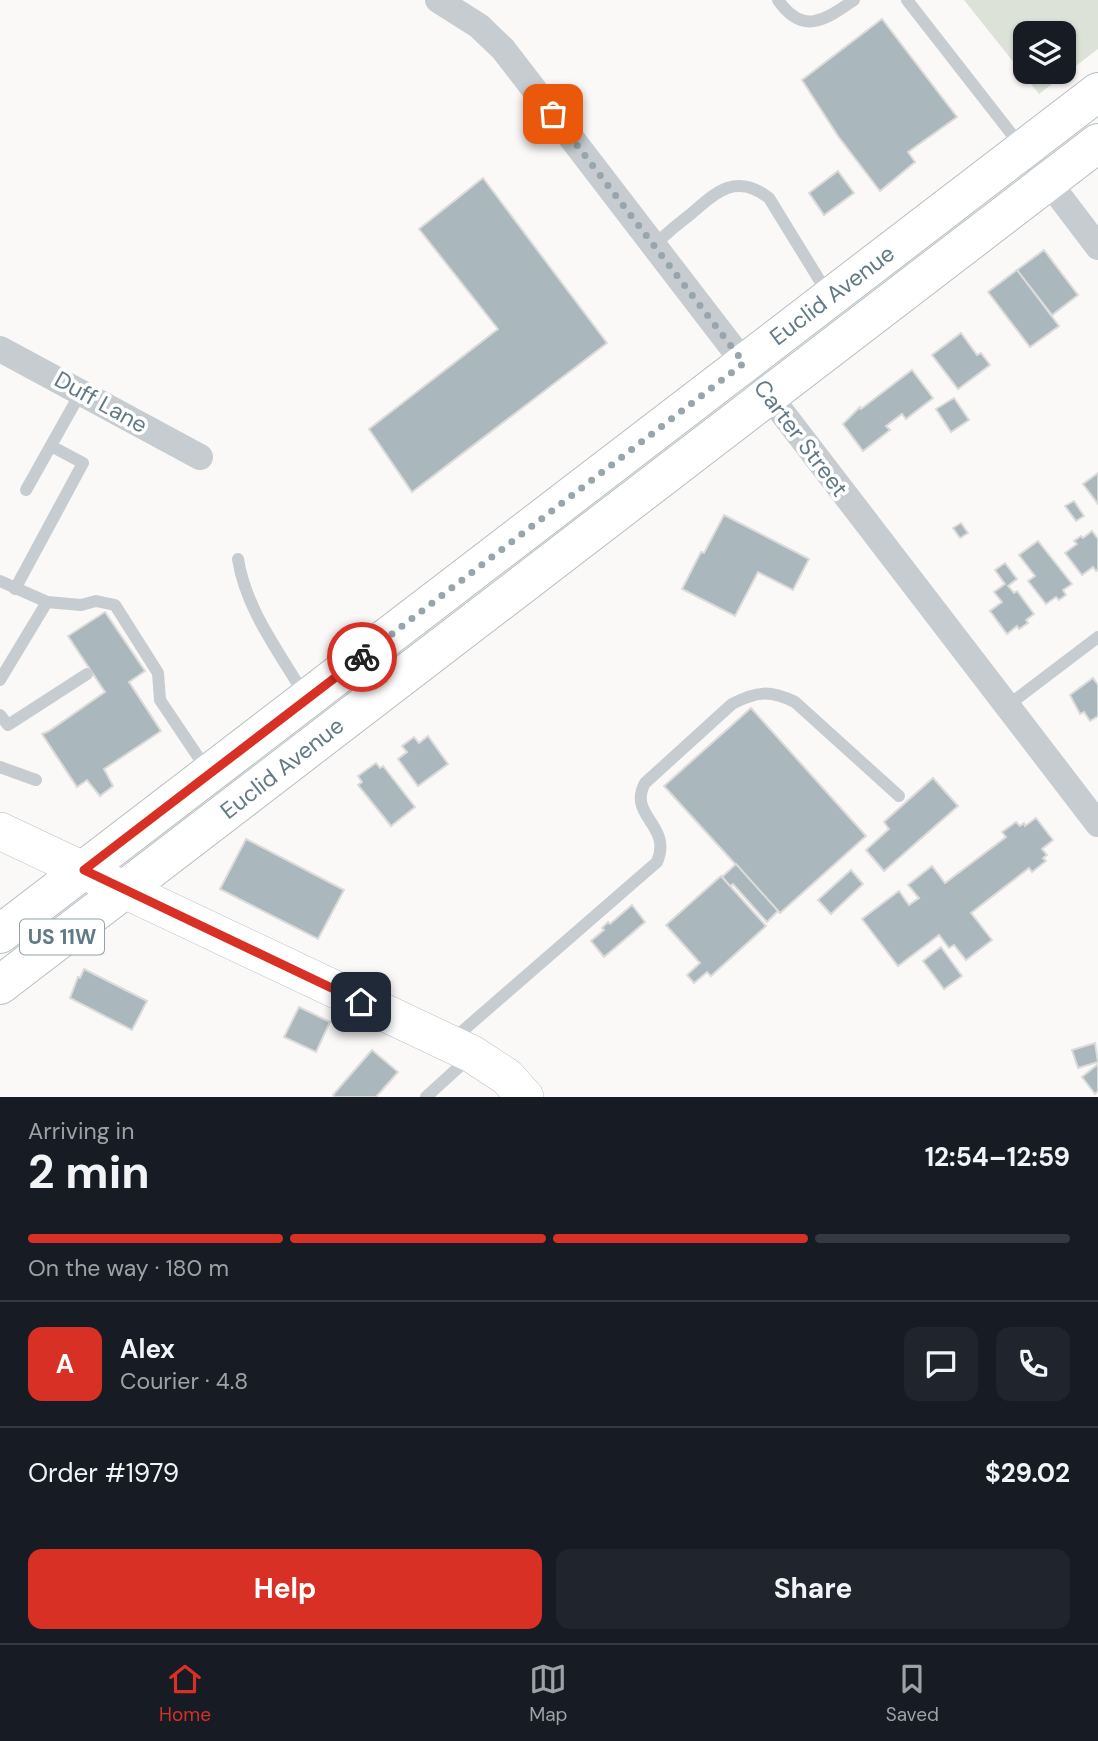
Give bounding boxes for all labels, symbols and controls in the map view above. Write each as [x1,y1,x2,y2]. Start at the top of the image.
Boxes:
map controls [1013,21,1076,84]
button: layers [1013,21,1076,84]
pin [523,84,583,144]
icon: bag [534,95,572,133]
street label: Euclid Avenue [764,238,900,352]
street label: Duff Lane [49,364,153,440]
street label: Carter Street [747,373,855,503]
courier [327,622,397,692]
icon: bike [343,638,381,676]
street label: Euclid Avenue [214,710,350,826]
road number: US 11W [20,920,104,954]
pin [331,972,391,1032]
icon: home [342,983,380,1021]
text: Arriving in [28,1116,134,1146]
text: 12:54–12:59 [925,1140,1070,1174]
text: 2 min [28,1142,150,1202]
text: On the way · 180 m [28,1253,229,1283]
button: chat [904,1327,978,1401]
button: phone [996,1327,1070,1401]
text: Alex [120,1332,175,1366]
text: A [56,1347,74,1381]
text: Courier · 4.8 [120,1366,248,1396]
text: Order #1979 [28,1456,179,1490]
text: $29.02 [985,1456,1070,1490]
button: Help [28,1549,542,1629]
button: Share [556,1549,1070,1629]
tab: Home [159,1660,211,1727]
tab: Map [529,1660,567,1727]
tab: Saved [886,1660,939,1727]

